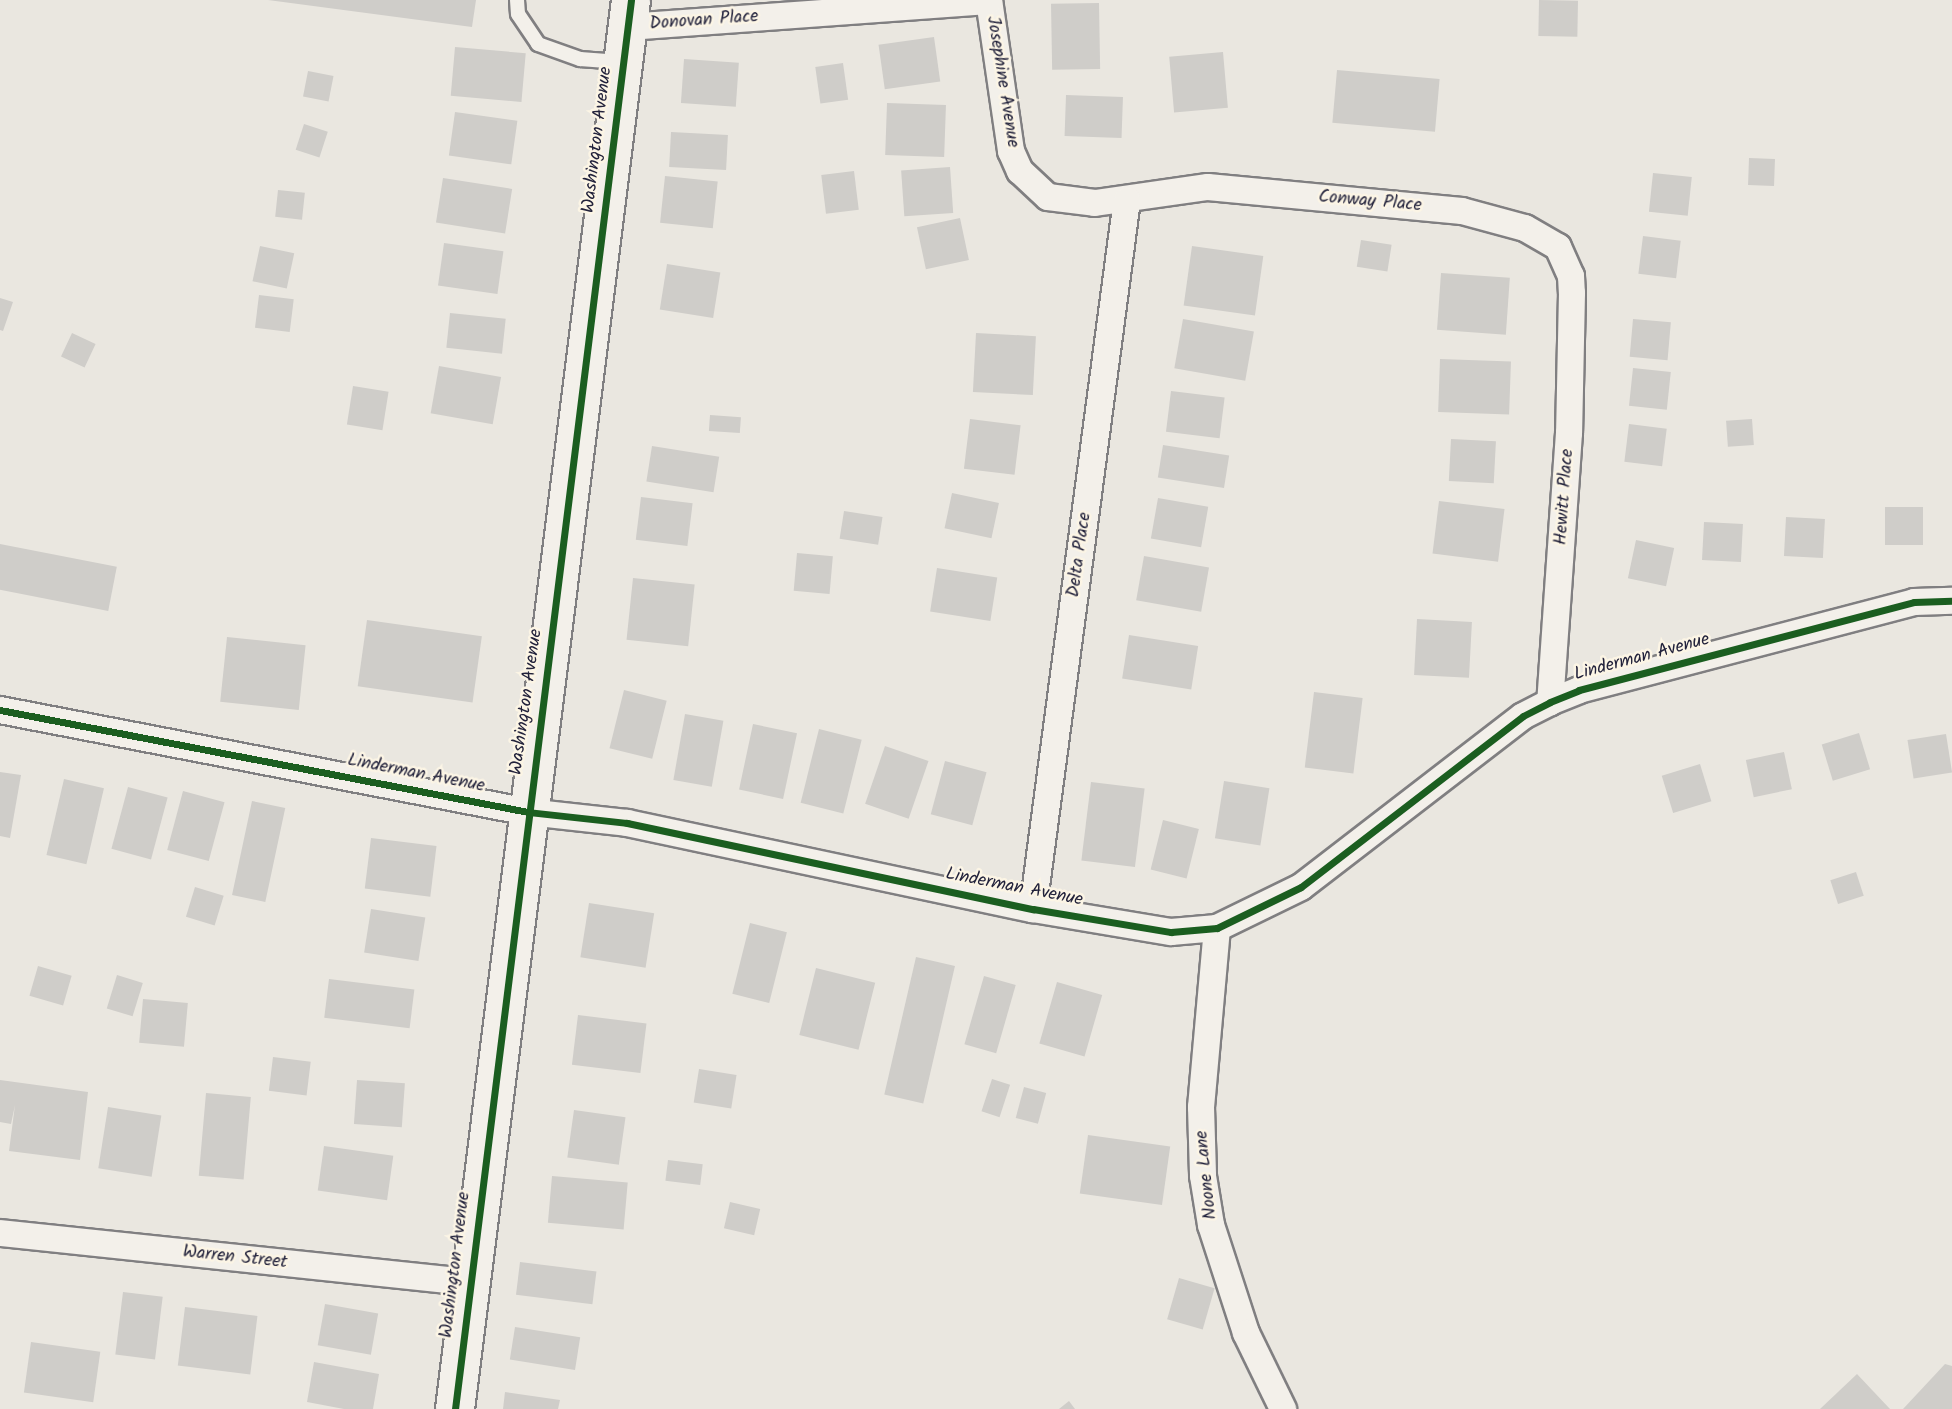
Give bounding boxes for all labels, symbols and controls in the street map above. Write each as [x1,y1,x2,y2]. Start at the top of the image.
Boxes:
street label: Donovan Place [649,6,759,36]
street label: Josephine Avenue [981,15,1023,149]
street label: Washington Avenue [578,66,618,214]
street label: Conway Place [1318,187,1422,217]
street label: Hewitt Place [1551,448,1579,546]
street label: Delta Place [1063,511,1097,599]
street label: Washington Avenue [506,628,548,776]
street label: Linderman Avenue [1572,630,1712,686]
street label: Linderman Avenue [346,750,486,798]
street label: Linderman Avenue [944,864,1084,912]
street label: Noone Lane [1192,1129,1222,1221]
street label: Washington Avenue [436,1191,476,1339]
street label: Warren Street [182,1242,288,1274]

